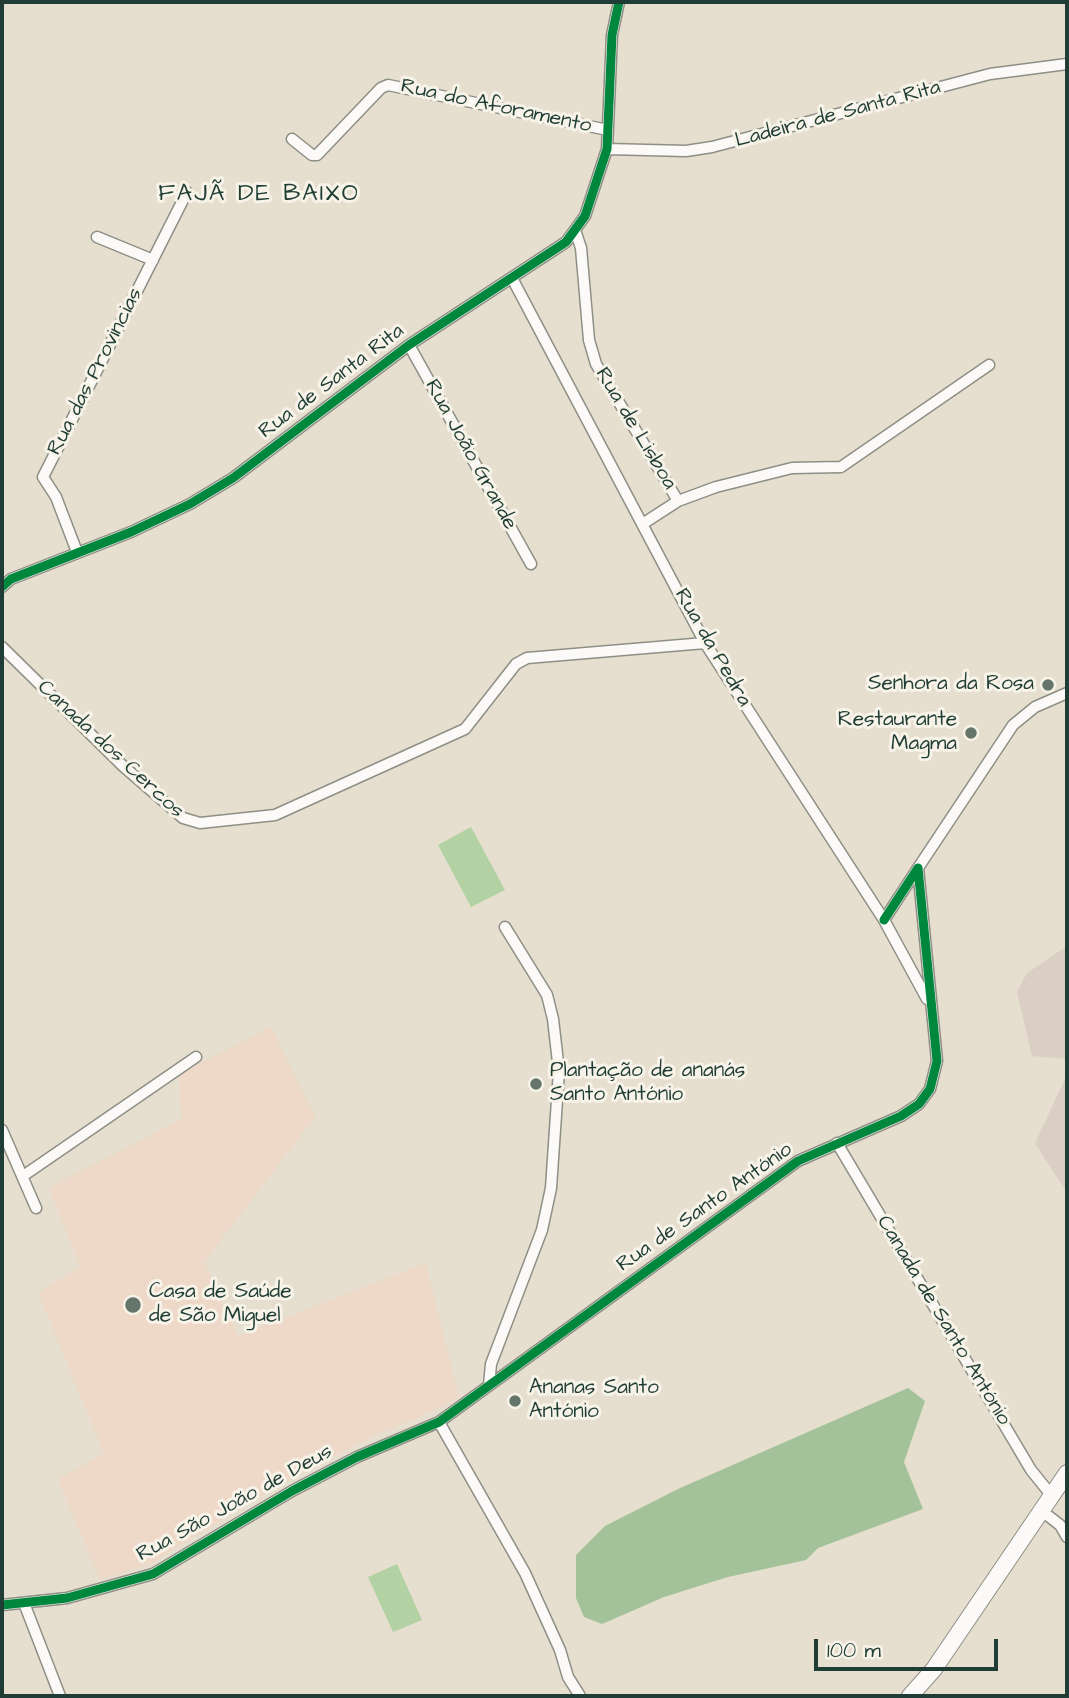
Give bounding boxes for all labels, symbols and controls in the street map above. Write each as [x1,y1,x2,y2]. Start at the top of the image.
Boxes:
street label: Rua do Aforamento [398,74,594,140]
street label: Ladeira de Santa Rita [733,75,943,155]
district label: FAJÃ DE BAIXO [160,181,358,209]
street label: Rua das Provincias [43,284,149,460]
street label: Rua de Santa Rita [255,319,409,445]
street label: Rua de Lisboa [589,363,681,495]
street label: Rua João Grande [418,375,522,535]
street label: Rua da Pedra [668,584,756,712]
place label: Senhora da Rosa [868,672,1034,698]
street label: Canada dos Cercos [31,675,189,825]
marker: Senhora da Rosa [1040,677,1056,693]
place label: Restaurante Magma [838,708,957,758]
marker: Restaurante Magma [963,725,979,741]
place label: Plantação de ananás Santo António [550,1059,745,1109]
marker: Plantação de ananás Santo António [528,1076,544,1092]
street label: Rua de Santo António [612,1138,798,1278]
street label: Canada de Santo António [870,1212,1016,1430]
place label: Casa de Saúde de São Miguel [149,1280,292,1330]
marker: Casa de Saúde de São Miguel [123,1295,143,1315]
place label: Ananas Santo António [529,1376,659,1426]
marker: Ananas Santo António [507,1393,523,1409]
street label: Rua São João de Deus [133,1440,337,1568]
scale bar [817,1624,1001,1668]
text: 100 m [827,1636,881,1665]

